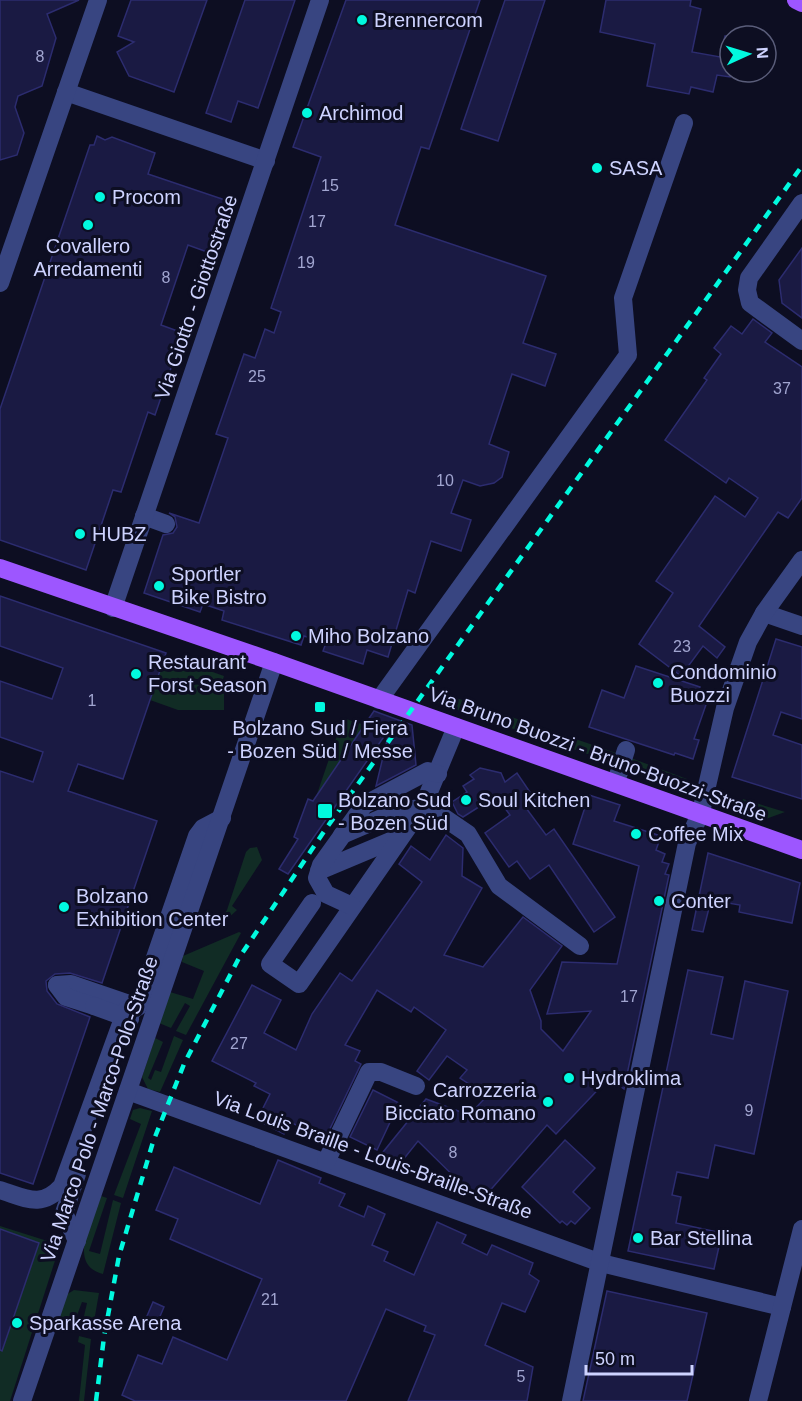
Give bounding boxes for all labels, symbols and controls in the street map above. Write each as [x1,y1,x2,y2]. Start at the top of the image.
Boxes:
place label: Brennercom [374,9,483,31]
marker: Brennercom [355,13,369,27]
north arrow [718,24,778,84]
text: N [754,47,771,59]
house number: 8 [36,48,45,65]
place label: Archimod [319,102,403,124]
marker: Archimod [300,106,314,120]
place label: SASA [609,157,663,179]
marker: SASA [590,161,604,175]
house number: 15 [321,177,339,194]
place label: Procom [112,186,181,208]
marker: Procom [93,190,107,204]
street label: Via Giotto - Giottostraße [151,192,241,402]
house number: 17 [308,213,326,230]
marker: Covallero Arredamenti [81,218,95,232]
place label: Covallero Arredamenti [34,235,142,280]
house number: 19 [297,254,315,271]
house number: 8 [162,269,171,286]
house number: 25 [248,368,266,385]
house number: 37 [773,380,791,397]
house number: 10 [436,472,454,489]
place label: HUBZ [92,523,146,545]
marker: HUBZ [73,527,87,541]
place label: Sportler Bike Bistro [171,563,267,608]
marker: Sportler Bike Bistro [152,579,166,593]
place label: Miho Bolzano [308,625,429,647]
marker: Miho Bolzano [289,629,303,643]
house number: 23 [673,638,691,655]
place label: Restaurant Forst Season [148,651,267,696]
place label: Condominio Buozzi [670,661,777,706]
marker: Restaurant Forst Season [129,667,143,681]
marker: Condominio Buozzi [651,676,665,690]
street label: Via Bruno Buozzi - Bruno-Buozzi-Straße [426,683,770,825]
house number: 1 [88,692,97,709]
marker: Bolzano Sud / Fiera - Bozen Süd / Messe [313,700,327,714]
place label: Bolzano Sud / Fiera - Bozen Süd / Messe [227,717,413,762]
place label: Bolzano Sud - Bozen Süd [338,789,451,834]
place label: Soul Kitchen [478,789,590,811]
marker: Soul Kitchen [459,793,473,807]
marker: Bolzano Sud - Bozen Süd [316,802,334,820]
place label: Coffee Mix [648,823,743,845]
marker: Coffee Mix [629,827,643,841]
place label: Bolzano Exhibition Center [76,885,229,930]
place label: Conter [671,890,731,912]
marker: Conter [652,894,666,908]
marker: Bolzano Exhibition Center [57,900,71,914]
street label: Via Marco Polo - Marco-Polo-Straße [36,953,162,1265]
house number: 17 [620,988,638,1005]
house number: 27 [230,1035,248,1052]
place label: Hydroklima [581,1067,682,1089]
marker: Hydroklima [562,1071,576,1085]
place label: Carrozzeria Bicciato Romano [385,1079,537,1124]
street label: Via Louis Braille - Louis-Braille-Straße [211,1087,535,1223]
marker: Carrozzeria Bicciato Romano [541,1095,555,1109]
house number: 9 [745,1102,754,1119]
house number: 8 [449,1144,458,1161]
place label: Bar Stellina [650,1227,753,1249]
marker: Bar Stellina [631,1231,645,1245]
house number: 21 [261,1291,279,1308]
place label: Sparkasse Arena [29,1312,182,1334]
marker: Sparkasse Arena [10,1316,24,1330]
scale bar [586,1338,692,1376]
text: 50 m [595,1349,635,1369]
house number: 5 [517,1368,526,1385]

